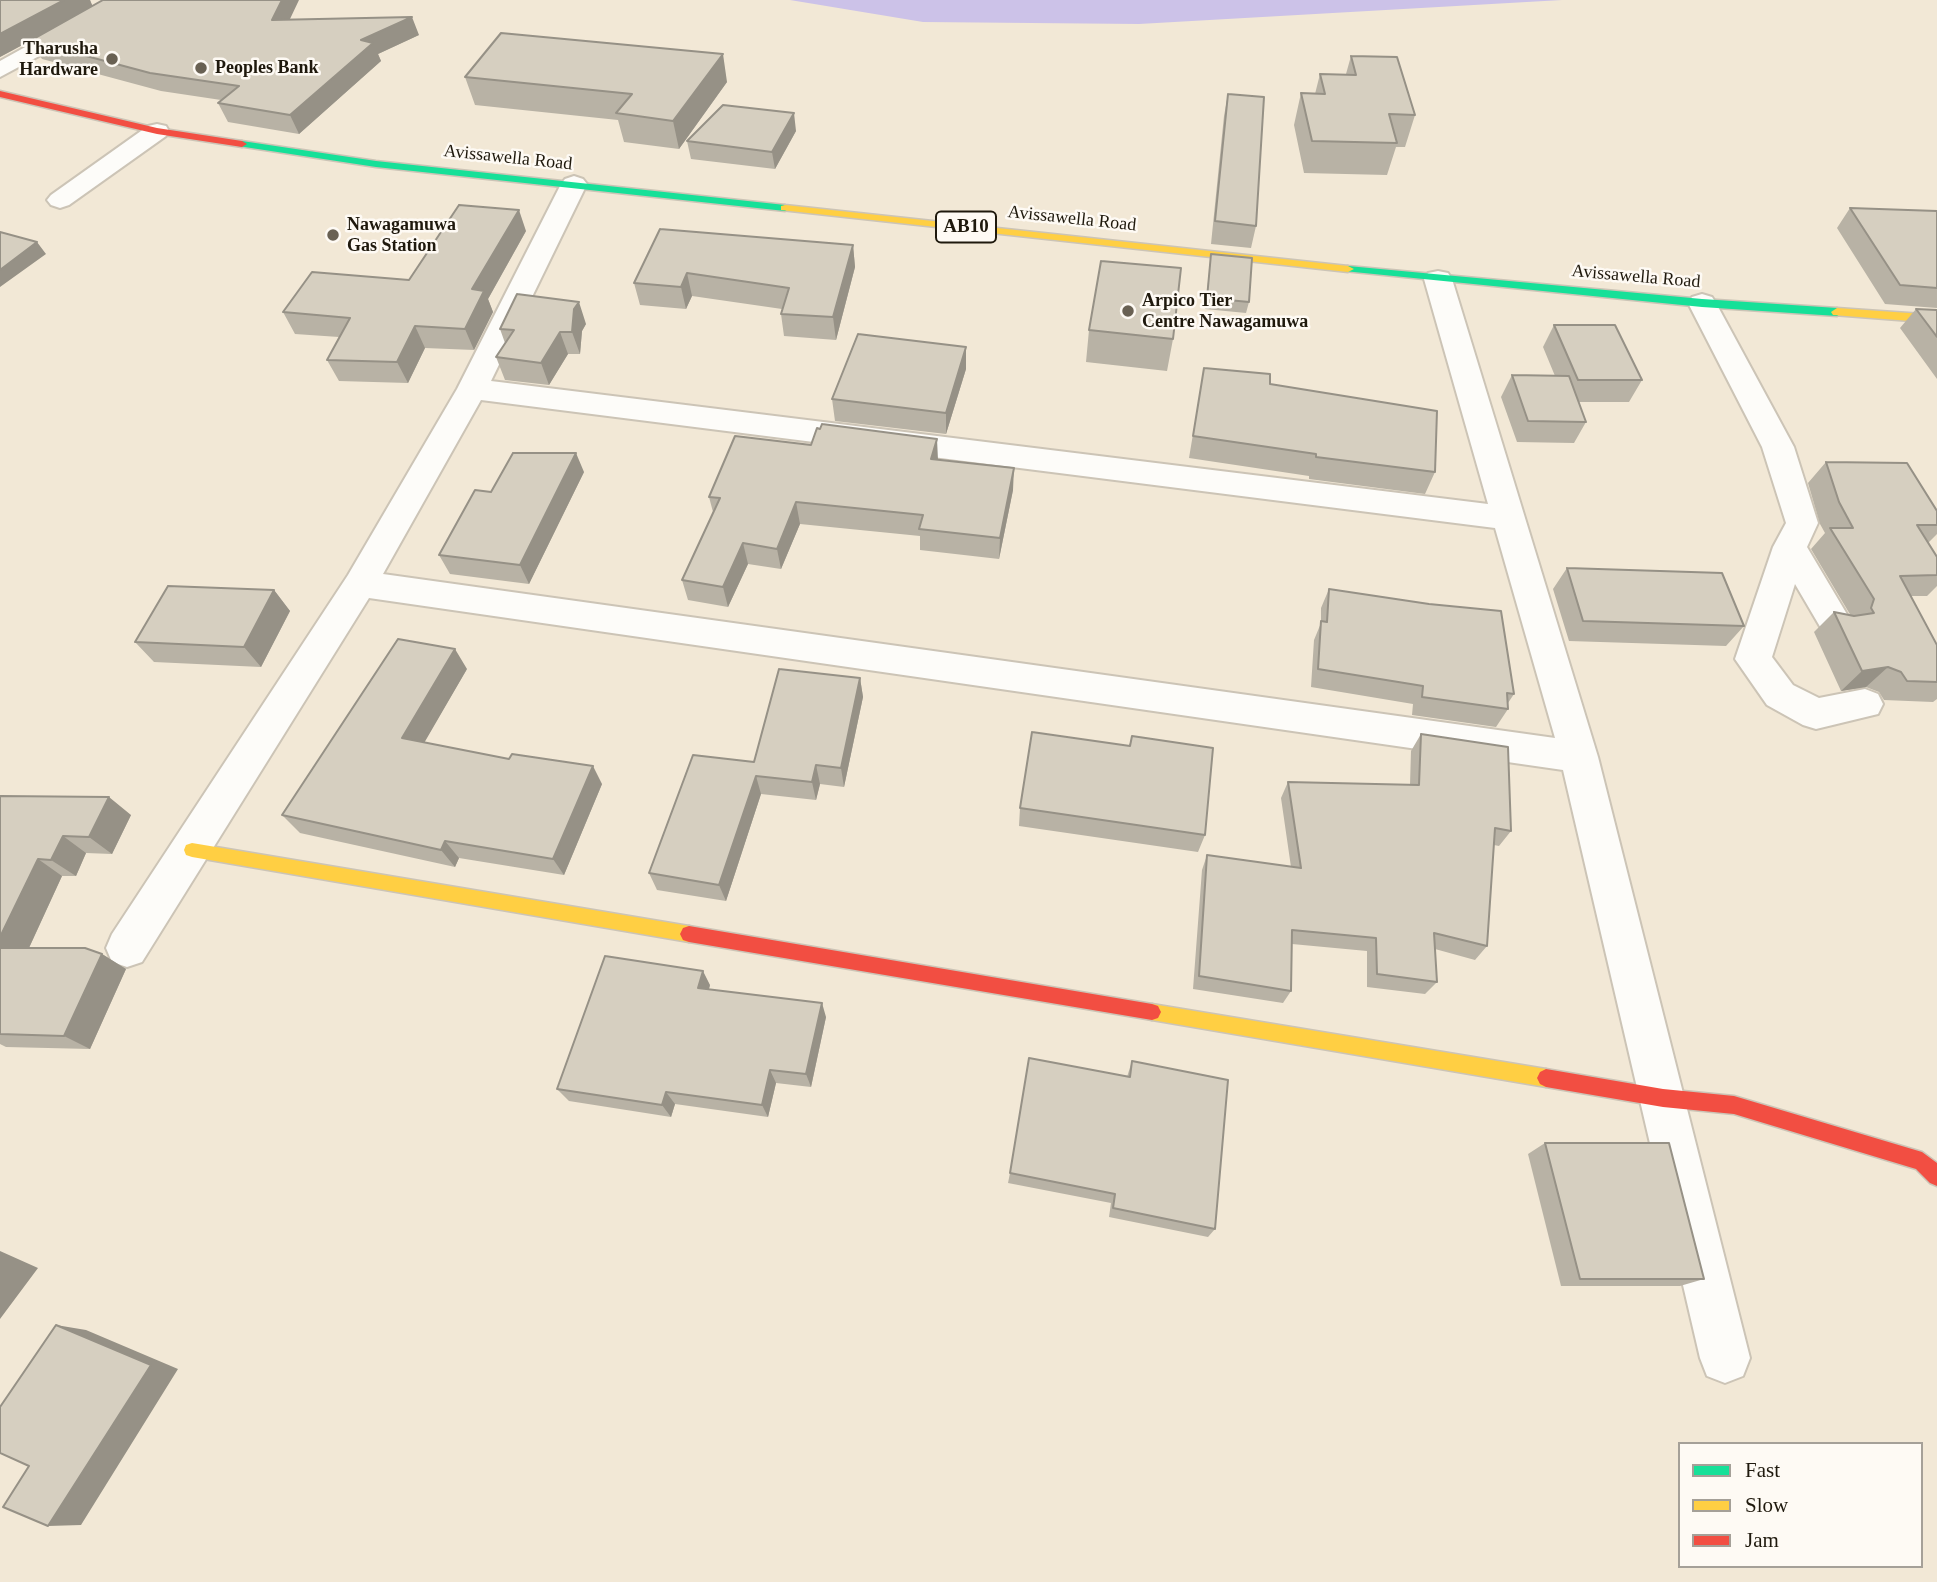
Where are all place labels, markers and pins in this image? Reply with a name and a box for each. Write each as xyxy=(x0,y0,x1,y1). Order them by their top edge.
place label: Tharusha Hardware xyxy=(19,38,98,80)
marker: Tharusha Hardware xyxy=(104,51,120,67)
place label: Peoples Bank xyxy=(215,57,319,79)
marker: Peoples Bank xyxy=(193,60,209,76)
place label: Nawagamuwa Gas Station xyxy=(347,214,456,256)
marker: Nawagamuwa Gas Station xyxy=(325,227,341,243)
place label: Arpico Tier Centre Nawagamuwa xyxy=(1142,290,1308,332)
marker: Arpico Tier Centre Nawagamuwa xyxy=(1120,303,1136,319)

